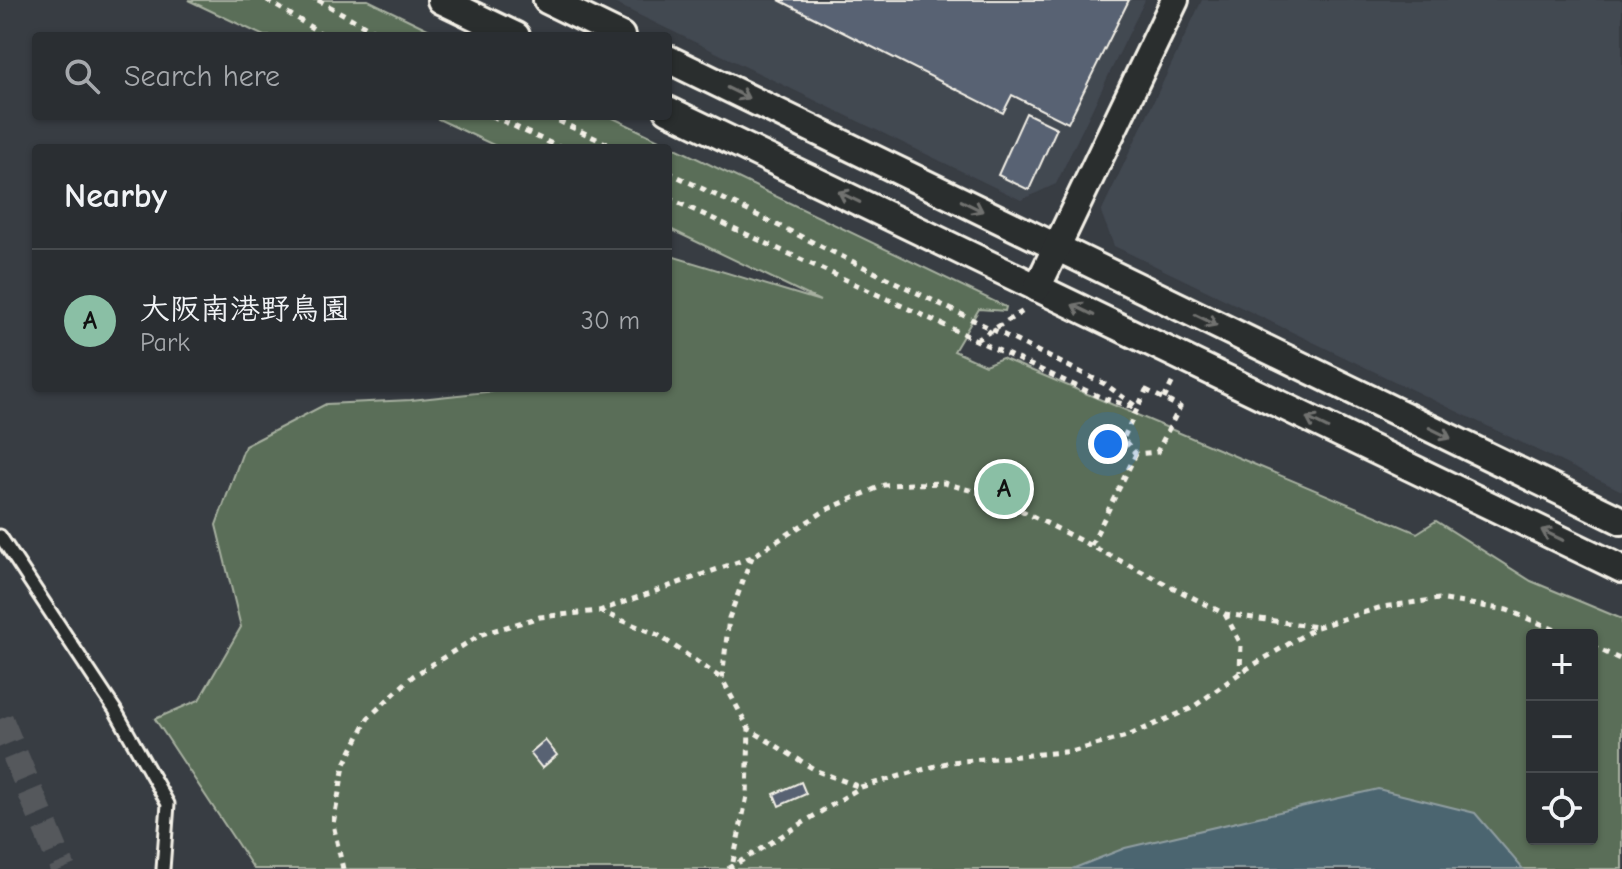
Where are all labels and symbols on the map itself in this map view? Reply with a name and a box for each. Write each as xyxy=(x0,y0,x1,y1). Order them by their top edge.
one-way arrow xyxy=(726,86,750,101)
one-way arrow xyxy=(837,189,861,204)
one-way arrow xyxy=(960,199,984,215)
one-way arrow xyxy=(1071,302,1095,317)
one-way arrow xyxy=(1194,313,1218,328)
one-way arrow xyxy=(1306,414,1330,430)
your location xyxy=(1088,424,1128,464)
one-way arrow xyxy=(1428,426,1452,441)
pin: A xyxy=(978,459,1030,519)
one-way arrow xyxy=(1540,527,1564,542)

